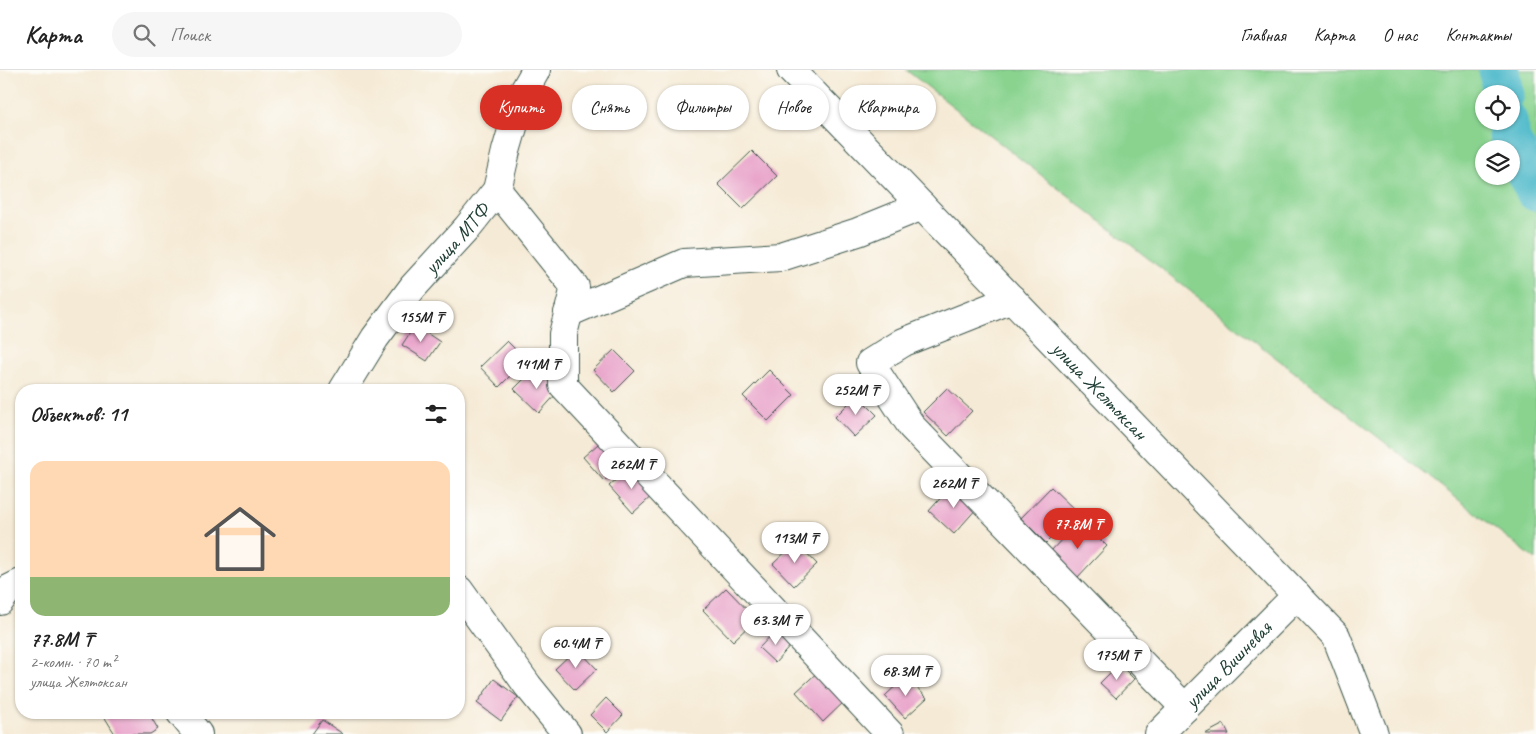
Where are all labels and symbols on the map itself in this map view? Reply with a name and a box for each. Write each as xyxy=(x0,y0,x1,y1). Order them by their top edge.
street label: улица МТФ xyxy=(417,196,496,281)
pin: 155M ₸ xyxy=(380,300,462,343)
street label: улица Желтоксан xyxy=(1045,334,1154,446)
pin: 141M ₸ xyxy=(496,348,578,390)
pin: 252M ₸ xyxy=(815,374,897,416)
pin: 262M ₸ xyxy=(591,448,673,490)
pin: 262M ₸ xyxy=(913,466,995,509)
pin: 77.8M ₸ xyxy=(1032,508,1124,550)
pin: 113M ₸ xyxy=(754,522,836,564)
pin: 63.3M ₸ xyxy=(730,604,822,646)
street label: улица Вишневая xyxy=(1178,614,1278,715)
pin: 60.4M ₸ xyxy=(530,626,622,669)
pin: 175M ₸ xyxy=(1076,638,1158,681)
pin: 68.3M ₸ xyxy=(860,654,952,697)

